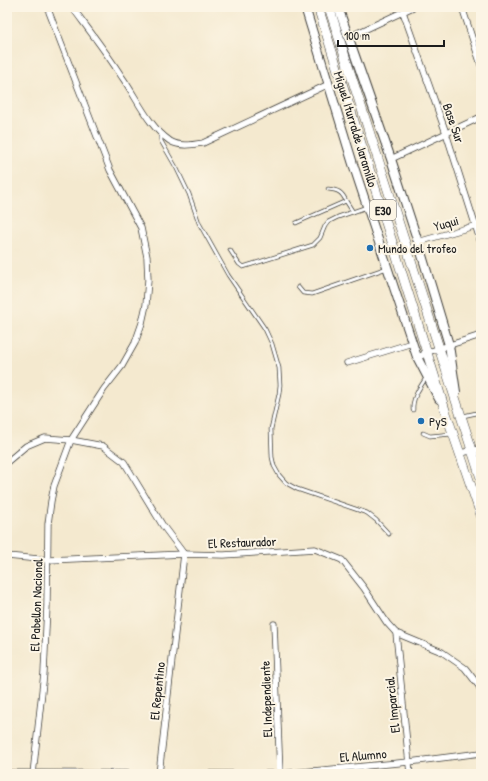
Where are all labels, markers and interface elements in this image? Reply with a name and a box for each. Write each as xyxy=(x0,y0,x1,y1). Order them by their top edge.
scale bar xyxy=(338,22,444,48)
text: 100 m xyxy=(344,27,370,44)
street label: Miguel Iturralde Jaramillo xyxy=(330,69,382,189)
street label: Base Sur xyxy=(439,101,469,145)
road number: E30 xyxy=(370,200,396,220)
street label: Yuqui xyxy=(431,211,461,235)
place label: Mundo del trofeo xyxy=(378,239,457,257)
marker: Mundo del trofeo xyxy=(365,243,375,253)
place label: PyS xyxy=(429,412,447,430)
marker: PyS xyxy=(416,416,426,426)
street label: El Restaurador xyxy=(207,532,277,552)
street label: El Pabellon Nacional xyxy=(25,557,47,652)
street label: El Independiente xyxy=(256,660,276,738)
street label: El Repentino xyxy=(145,661,169,721)
street label: El Imparcial xyxy=(380,676,404,734)
street label: El Alumno xyxy=(339,744,387,766)

